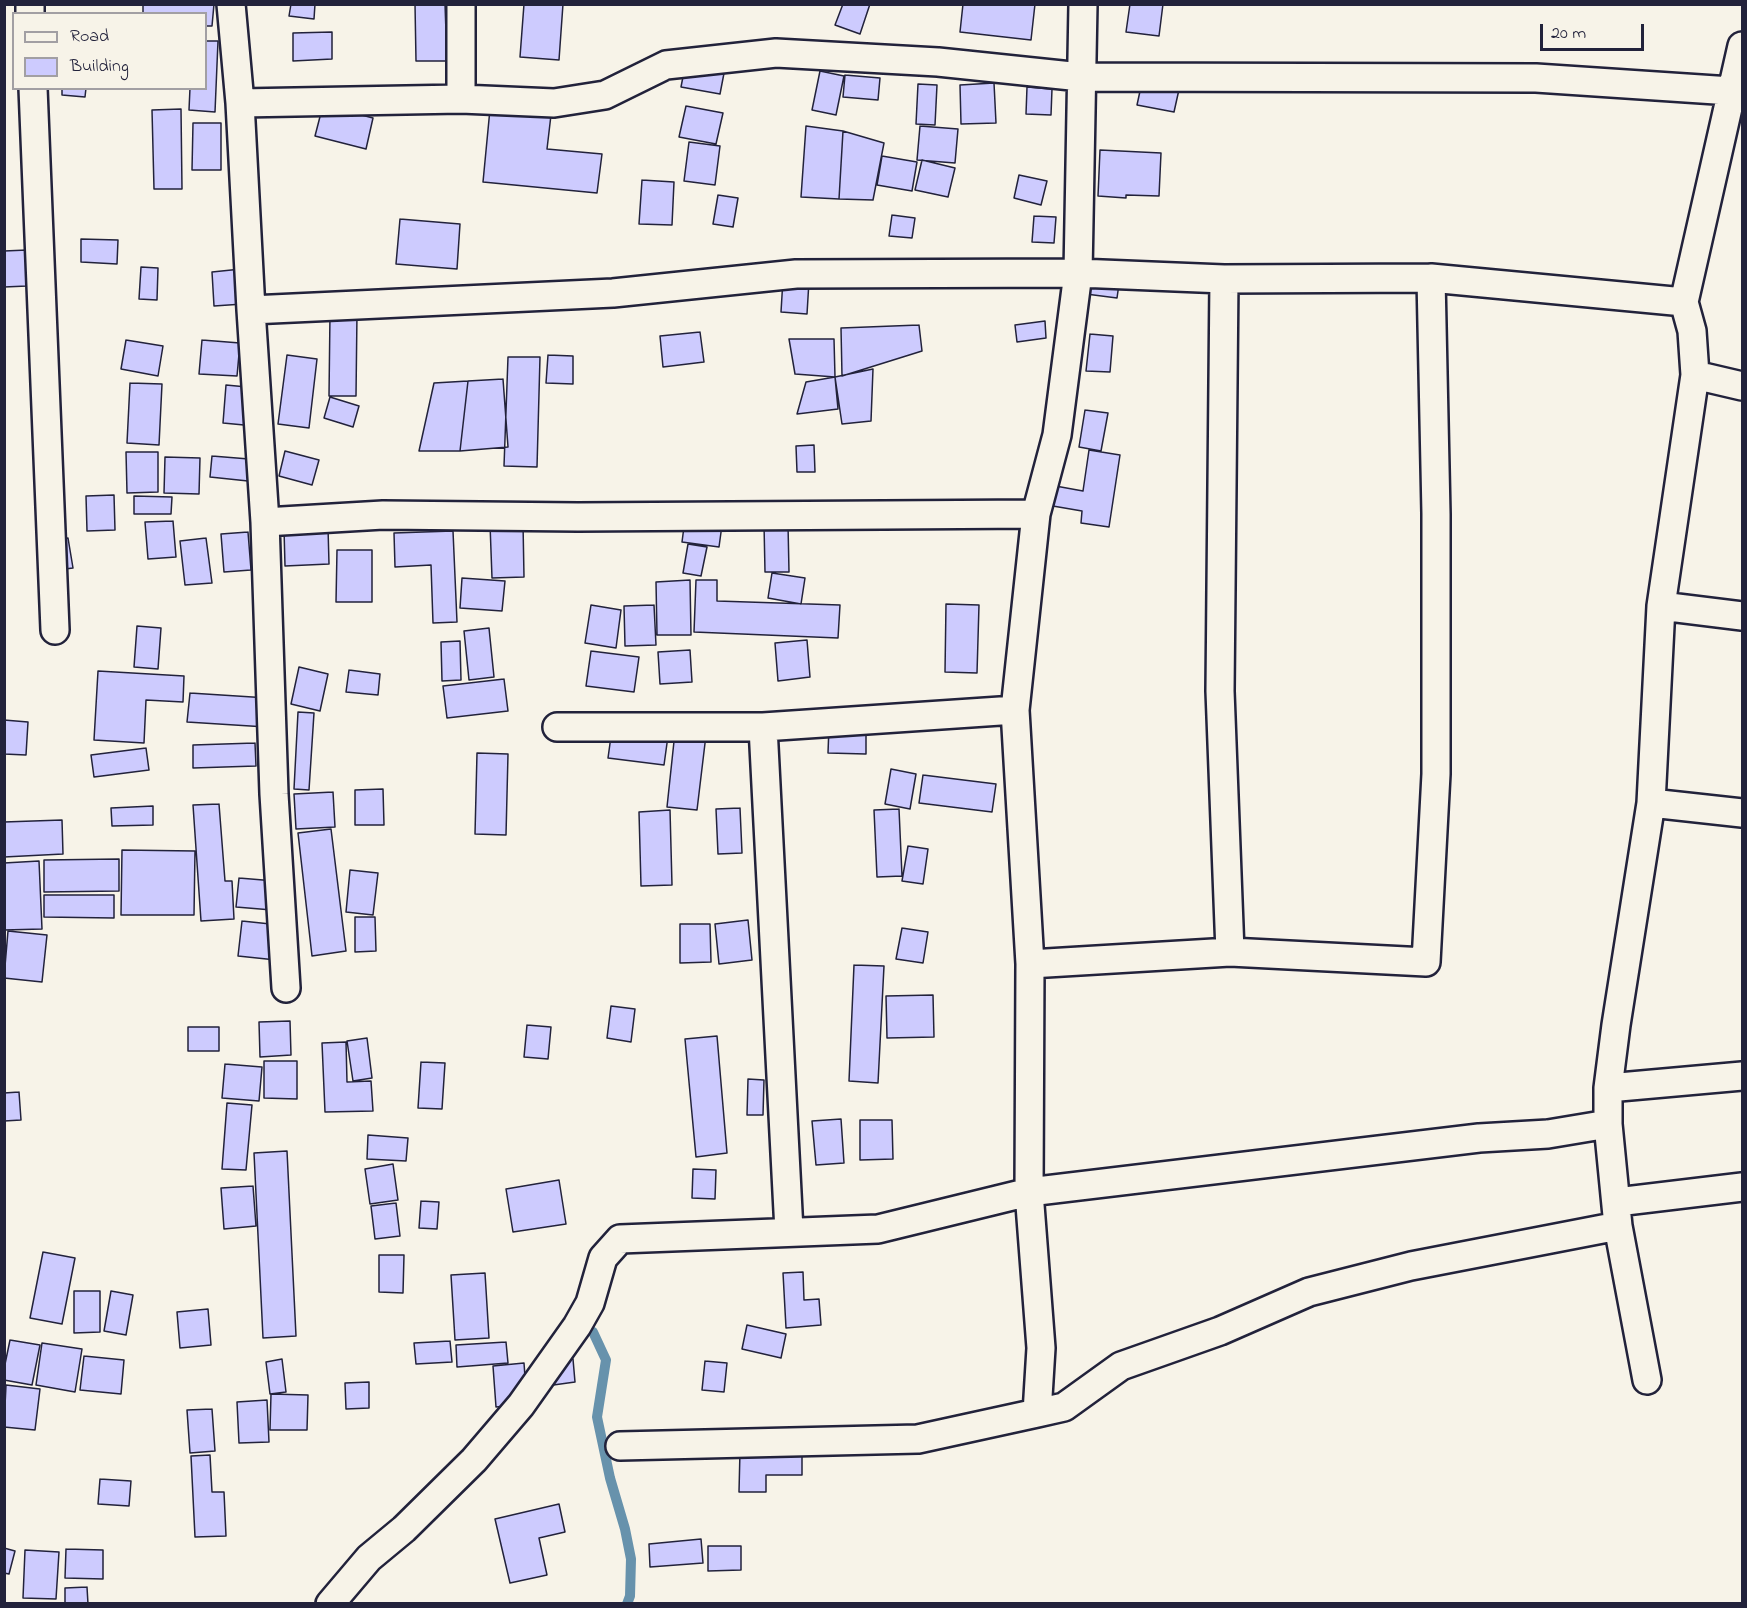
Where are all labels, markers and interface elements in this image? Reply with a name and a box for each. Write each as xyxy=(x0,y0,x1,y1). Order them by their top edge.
legend xyxy=(12,12,207,90)
scale bar xyxy=(1543,12,1646,50)
text: 20 m xyxy=(1551,21,1586,47)
text: Road xyxy=(70,24,109,50)
text: Building xyxy=(70,54,129,80)

